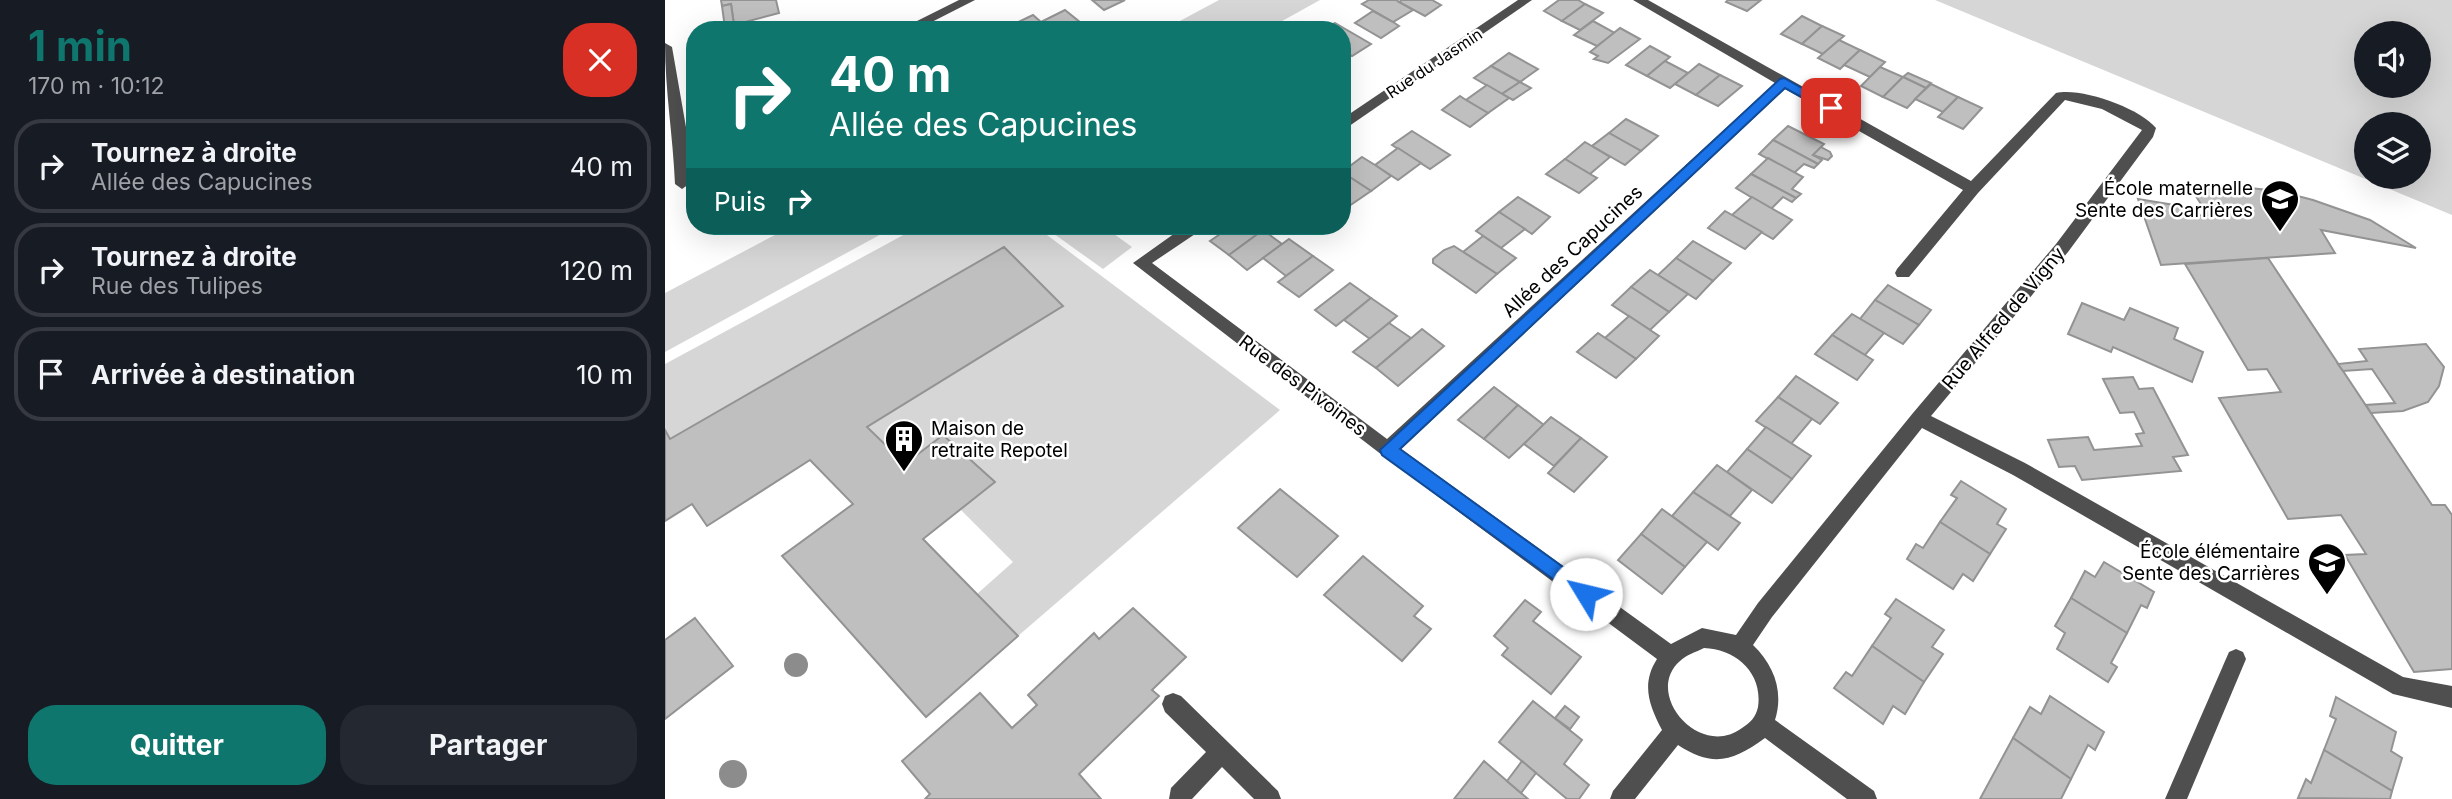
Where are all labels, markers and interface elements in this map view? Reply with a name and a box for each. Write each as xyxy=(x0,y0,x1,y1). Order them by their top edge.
text: 1 min xyxy=(28,20,132,71)
map controls xyxy=(2354,21,2431,189)
button: sound xyxy=(2354,21,2431,98)
button: close xyxy=(563,23,637,97)
street label: Rue du Jasmin xyxy=(1382,24,1486,102)
text: 40 m xyxy=(829,45,952,104)
icon: right xyxy=(714,49,805,140)
text: 170 m · 10:12 xyxy=(28,72,165,100)
pin xyxy=(1801,78,1861,138)
icon: arrive xyxy=(1812,89,1850,127)
text: Allée des Capucines xyxy=(829,105,1137,144)
button: layers xyxy=(2354,112,2431,189)
text: Tournez à droite xyxy=(91,137,297,168)
icon: right xyxy=(32,147,70,185)
text: 40 m xyxy=(570,151,633,182)
text: Allée des Capucines xyxy=(91,168,313,196)
place label: École maternelle Sente des Carrières xyxy=(2075,176,2253,222)
school or university icon: École maternelle Sente des Carrières xyxy=(2259,178,2301,233)
street label: Allée des Capucines xyxy=(1498,181,1647,322)
icon: right xyxy=(780,182,818,220)
text: Puis xyxy=(714,186,766,217)
text: Tournez à droite xyxy=(91,241,297,272)
street label: Rue Alfred de Vigny xyxy=(1937,242,2070,394)
icon: right xyxy=(32,251,70,289)
text: 120 m xyxy=(560,255,633,286)
text: Rue des Tulipes xyxy=(91,272,263,300)
street label: Rue des Pivoines xyxy=(1235,330,1371,441)
icon: arrive xyxy=(32,355,70,393)
text: Arrivée à destination xyxy=(91,359,356,390)
text: 10 m xyxy=(576,359,633,390)
place label: Maison de retraite Repotel xyxy=(931,417,1068,462)
building icon: Maison de retraite Repotel xyxy=(883,418,925,473)
place label: École élémentaire Sente des Carrières xyxy=(2122,539,2300,585)
school or university icon: École élémentaire Sente des Carrières xyxy=(2306,541,2348,596)
position arrow xyxy=(1549,557,1623,631)
button: Quitter xyxy=(28,705,326,785)
button: Partager xyxy=(340,705,637,785)

